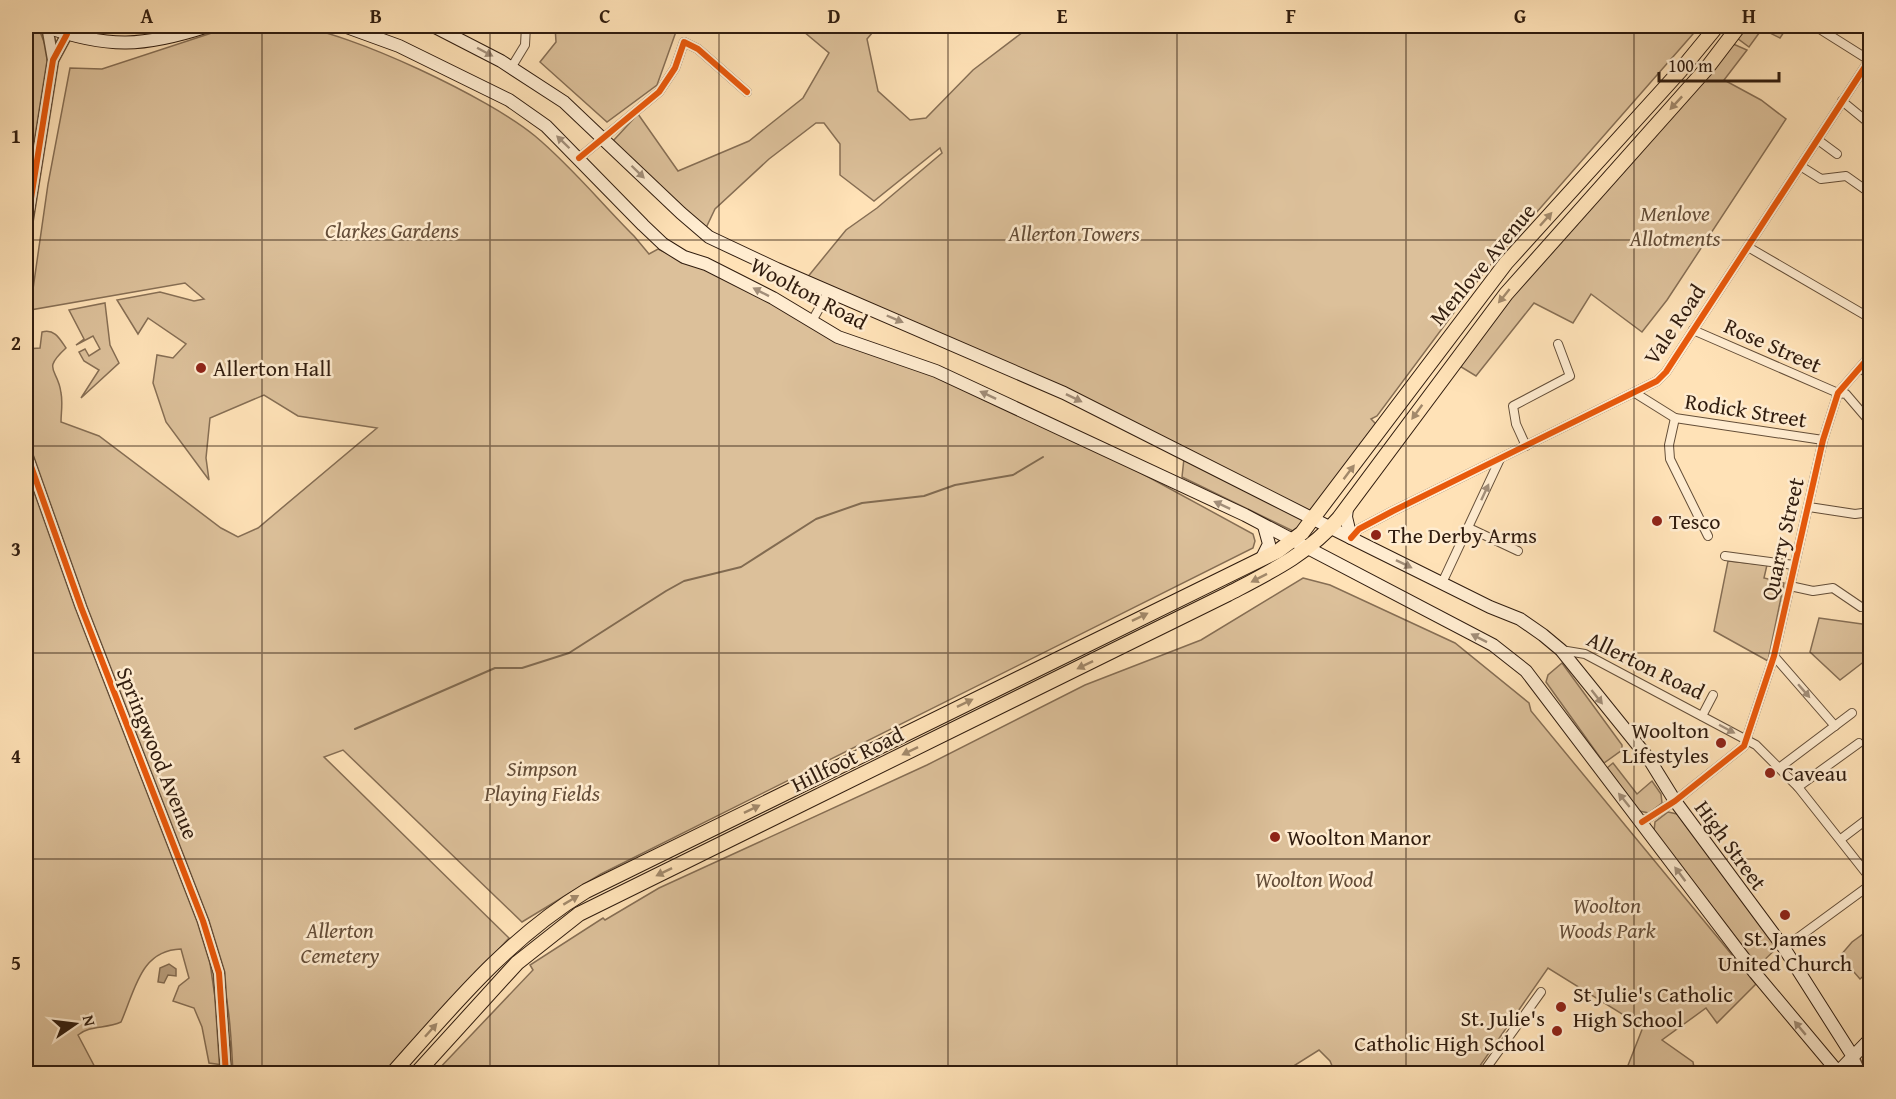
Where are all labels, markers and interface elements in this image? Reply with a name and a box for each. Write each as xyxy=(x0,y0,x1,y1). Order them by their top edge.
text: A xyxy=(141,1,154,30)
text: B xyxy=(370,1,382,30)
text: C xyxy=(599,1,611,30)
text: D xyxy=(827,1,841,30)
text: E xyxy=(1057,1,1068,30)
text: F xyxy=(1286,1,1296,30)
text: G xyxy=(1514,1,1526,30)
text: H xyxy=(1742,1,1756,30)
scale bar xyxy=(1659,45,1779,83)
one-way arrow xyxy=(477,47,494,57)
text: 100 m xyxy=(1668,52,1713,79)
one-way arrow xyxy=(1670,95,1683,110)
text: 1 xyxy=(11,121,21,150)
one-way arrow xyxy=(555,135,570,149)
one-way arrow xyxy=(630,164,644,178)
street label: Menlove Avenue xyxy=(1421,196,1543,332)
park label: Menlove Allotments xyxy=(1629,197,1720,254)
one-way arrow xyxy=(1539,212,1552,227)
park label: Clarkes Gardens xyxy=(325,214,459,246)
park label: Allerton Towers xyxy=(1007,217,1140,249)
street label: Woolton Road xyxy=(745,249,874,337)
street label: Vale Road xyxy=(1635,277,1713,371)
one-way arrow xyxy=(753,287,770,296)
one-way arrow xyxy=(1498,288,1511,304)
street label: Rose Street xyxy=(1719,309,1827,381)
one-way arrow xyxy=(886,315,904,324)
text: 2 xyxy=(11,328,21,357)
place label: Allerton Hall xyxy=(213,352,332,384)
marker: Allerton Hall xyxy=(194,361,208,375)
street label: Rodick Street xyxy=(1683,385,1809,435)
one-way arrow xyxy=(980,391,997,400)
one-way arrow xyxy=(1065,393,1082,402)
one-way arrow xyxy=(1411,404,1423,420)
one-way arrow xyxy=(1342,464,1355,480)
street label: Quarry Street xyxy=(1752,474,1812,604)
one-way arrow xyxy=(1481,483,1491,501)
one-way arrow xyxy=(1214,500,1231,509)
place label: Tesco xyxy=(1669,505,1721,537)
marker: Tesco xyxy=(1650,514,1664,528)
place label: The Derby Arms xyxy=(1388,519,1537,551)
marker: The Derby Arms xyxy=(1369,528,1383,542)
text: 3 xyxy=(11,534,21,563)
one-way arrow xyxy=(1395,559,1412,569)
one-way arrow xyxy=(1251,573,1268,583)
one-way arrow xyxy=(1131,613,1148,622)
street label: Allerton Road xyxy=(1582,623,1710,707)
one-way arrow xyxy=(1470,633,1487,642)
one-way arrow xyxy=(1076,660,1093,669)
street label: Springwood Avenue xyxy=(109,662,207,844)
one-way arrow xyxy=(1797,683,1810,698)
one-way arrow xyxy=(1591,688,1603,704)
one-way arrow xyxy=(956,699,973,708)
place label: Woolton Lifestyles xyxy=(1622,714,1710,771)
street label: Hillfoot Road xyxy=(785,718,909,800)
one-way arrow xyxy=(1719,724,1736,734)
marker: Woolton Lifestyles xyxy=(1714,736,1728,750)
text: 4 xyxy=(11,741,21,770)
one-way arrow xyxy=(901,746,918,756)
park label: Simpson Playing Fields xyxy=(483,752,600,809)
place label: Caveau xyxy=(1782,757,1847,789)
marker: Caveau xyxy=(1763,766,1777,780)
one-way arrow xyxy=(1617,792,1630,808)
street label: High Street xyxy=(1687,793,1775,897)
one-way arrow xyxy=(744,804,761,813)
place label: Woolton Manor xyxy=(1287,821,1431,853)
marker: Woolton Manor xyxy=(1268,830,1282,844)
park label: Woolton Wood xyxy=(1255,863,1374,895)
one-way arrow xyxy=(1675,866,1687,881)
one-way arrow xyxy=(655,867,672,877)
park label: Woolton Woods Park xyxy=(1558,889,1657,946)
one-way arrow xyxy=(563,894,579,905)
marker: St. James United Church xyxy=(1778,908,1792,922)
park label: Allerton Cemetery xyxy=(301,914,379,971)
place label: St. James United Church xyxy=(1718,922,1853,979)
text: 5 xyxy=(11,948,21,977)
place label: St Julie's Catholic High School xyxy=(1573,978,1733,1035)
north arrow xyxy=(45,994,105,1054)
marker: St Julie's Catholic High School xyxy=(1554,1000,1568,1014)
place label: St. Julie's Catholic High School xyxy=(1354,1002,1545,1059)
text: N xyxy=(77,1012,103,1029)
one-way arrow xyxy=(1793,1020,1806,1036)
one-way arrow xyxy=(424,1023,437,1038)
marker: St. Julie's Catholic High School xyxy=(1550,1024,1564,1038)

